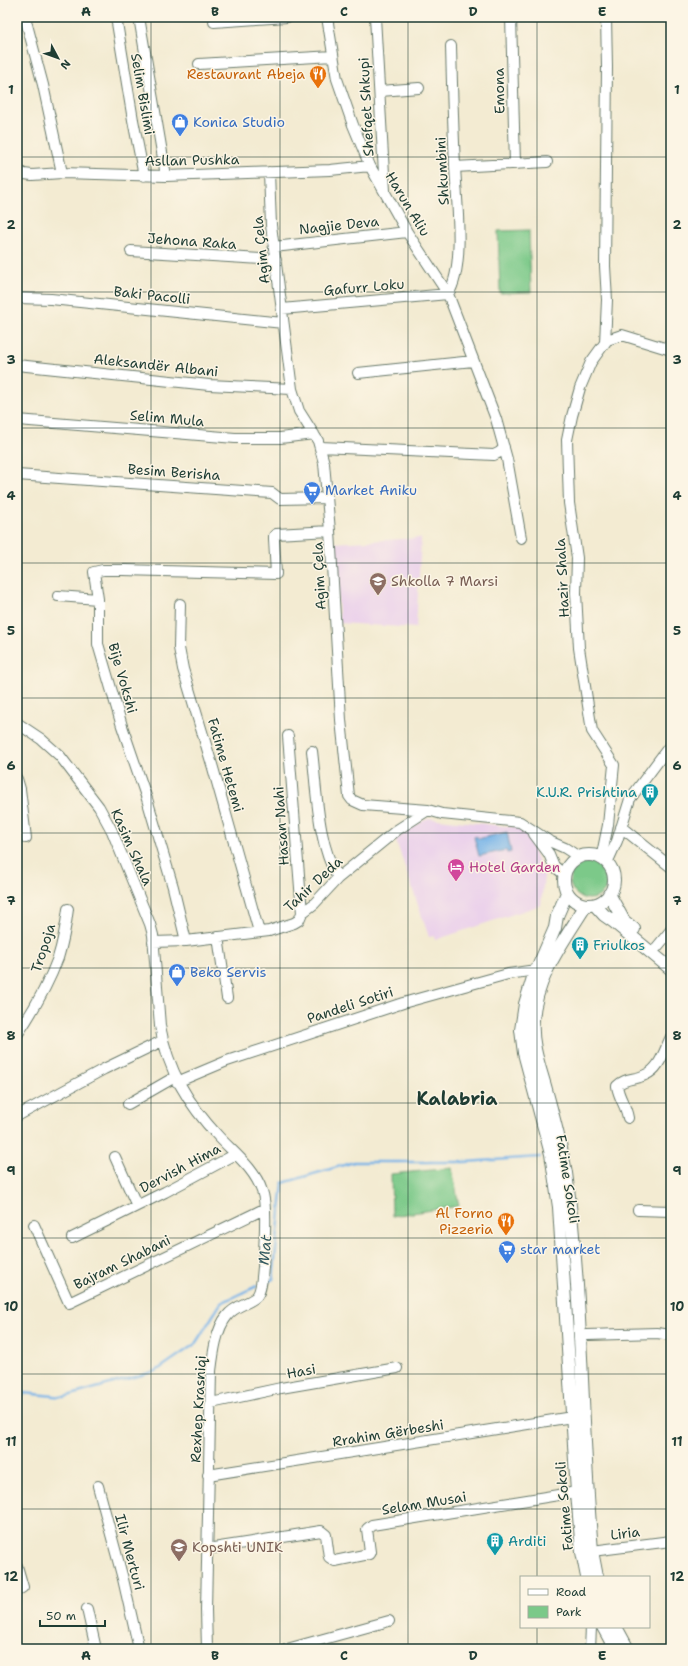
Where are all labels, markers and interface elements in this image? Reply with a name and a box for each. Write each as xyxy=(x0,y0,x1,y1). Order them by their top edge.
text: A xyxy=(81,3,91,20)
text: B xyxy=(211,3,219,20)
text: C xyxy=(340,3,348,20)
text: D xyxy=(468,3,478,20)
text: E xyxy=(598,3,607,20)
north arrow xyxy=(38,38,78,78)
street label: Selim Bislimi xyxy=(127,52,159,136)
text: N xyxy=(56,56,74,73)
street label: Shefqet Shkupi xyxy=(354,57,378,157)
restaurant icon: Restaurant Abeja xyxy=(308,64,328,89)
place label: Restaurant Abeja xyxy=(187,65,305,83)
street label: Emona xyxy=(490,68,508,114)
text: 1 xyxy=(8,81,14,98)
text: 1 xyxy=(674,81,680,98)
shop icon: Konica Studio xyxy=(170,112,190,137)
place label: Konica Studio xyxy=(193,113,285,131)
street label: Shkumbini xyxy=(431,136,453,206)
street label: Asllan Pushka xyxy=(144,150,240,170)
street label: Harun Aliu xyxy=(382,168,434,240)
street label: Nagjie Deva xyxy=(298,212,380,238)
street label: Agim Çela xyxy=(248,215,274,285)
text: 2 xyxy=(6,216,16,233)
text: 2 xyxy=(672,216,682,233)
street label: Jehona Raka xyxy=(147,229,238,253)
street label: Gafurr Loku xyxy=(323,275,405,299)
street label: Baki Pacolli xyxy=(113,282,191,308)
street label: Aleksandër Albani xyxy=(93,349,219,381)
text: 3 xyxy=(6,351,16,368)
text: 3 xyxy=(672,351,682,368)
street label: Selim Mula xyxy=(129,406,205,430)
street label: Besim Berisha xyxy=(127,460,221,484)
supermarket icon: Market Aniku xyxy=(302,480,322,505)
place label: Market Aniku xyxy=(325,481,417,499)
text: 4 xyxy=(6,487,16,504)
text: 4 xyxy=(672,487,682,504)
street label: Hazir Shala xyxy=(551,537,573,618)
street label: Agim Çela xyxy=(308,541,330,611)
school or university icon: Shkolla 7 Marsi xyxy=(368,571,388,596)
place label: Shkolla 7 Marsi xyxy=(391,572,498,590)
text: 5 xyxy=(7,622,15,639)
text: 5 xyxy=(673,622,681,639)
street label: Bije Vokshi xyxy=(104,641,142,715)
street label: Fatime Hetemi xyxy=(204,716,248,814)
text: 6 xyxy=(6,757,16,774)
text: 6 xyxy=(672,757,682,774)
building icon: K.U.R. Prishtina xyxy=(640,782,660,807)
place label: K.U.R. Prishtina xyxy=(536,783,637,801)
street label: Hasan Nahi xyxy=(269,786,293,866)
street label: Kasim Shala xyxy=(107,806,157,889)
street label: Tahir Deda xyxy=(280,852,346,916)
hotel icon: Hotel Garden xyxy=(446,857,466,882)
place label: Hotel Garden xyxy=(469,858,561,876)
text: 7 xyxy=(6,892,16,909)
text: 7 xyxy=(672,892,682,909)
street label: Tropoja xyxy=(27,921,59,975)
building icon: Friulkos xyxy=(570,935,590,960)
place label: Friulkos xyxy=(593,936,645,954)
shop icon: Beko Servis xyxy=(167,962,187,987)
place label: Beko Servis xyxy=(190,963,266,981)
street label: Pandeli Sotiri xyxy=(305,983,395,1027)
text: 8 xyxy=(6,1027,16,1044)
text: 8 xyxy=(672,1027,682,1044)
district label: Kalabria xyxy=(416,1087,498,1111)
street label: Fatime Sokoli xyxy=(552,1133,584,1225)
street label: Dervish Hima xyxy=(136,1139,224,1197)
text: 9 xyxy=(6,1162,16,1179)
text: 9 xyxy=(672,1162,682,1179)
place label: Al Forno Pizzeria xyxy=(435,1204,493,1238)
restaurant icon: Al Forno Pizzeria xyxy=(496,1211,516,1236)
street label: Bajram Shabani xyxy=(71,1231,173,1293)
water label: Mat xyxy=(253,1233,277,1266)
supermarket icon: star market xyxy=(497,1239,517,1264)
place label: star market xyxy=(520,1240,600,1258)
text: 10 xyxy=(4,1298,18,1315)
text: 10 xyxy=(670,1298,684,1315)
street label: Rexhep Krasniqi xyxy=(186,1355,210,1463)
street label: Hasi xyxy=(285,1360,317,1382)
street label: Rrahim Gërbeshi xyxy=(331,1415,445,1451)
text: 11 xyxy=(5,1433,17,1450)
text: 11 xyxy=(671,1433,683,1450)
street label: Fatime Sokoli xyxy=(551,1460,577,1552)
street label: Selam Musai xyxy=(380,1487,468,1519)
street label: Ilir Merturi xyxy=(111,1512,149,1592)
street label: Liria xyxy=(609,1522,641,1544)
building icon: Arditi xyxy=(485,1531,505,1556)
place label: Arditi xyxy=(508,1532,546,1550)
school or university icon: Kopshti UNIK xyxy=(169,1537,189,1562)
place label: Kopshti UNIK xyxy=(192,1538,283,1556)
text: 12 xyxy=(4,1568,18,1585)
text: 12 xyxy=(670,1568,684,1585)
legend xyxy=(520,1576,650,1628)
text: Road xyxy=(556,1584,587,1600)
scale bar xyxy=(40,1602,105,1628)
text: Park xyxy=(556,1604,582,1620)
text: 50 m xyxy=(46,1608,76,1624)
text: A xyxy=(81,1647,91,1664)
text: B xyxy=(211,1647,219,1664)
text: C xyxy=(340,1647,348,1664)
text: D xyxy=(468,1647,478,1664)
text: E xyxy=(598,1647,607,1664)

